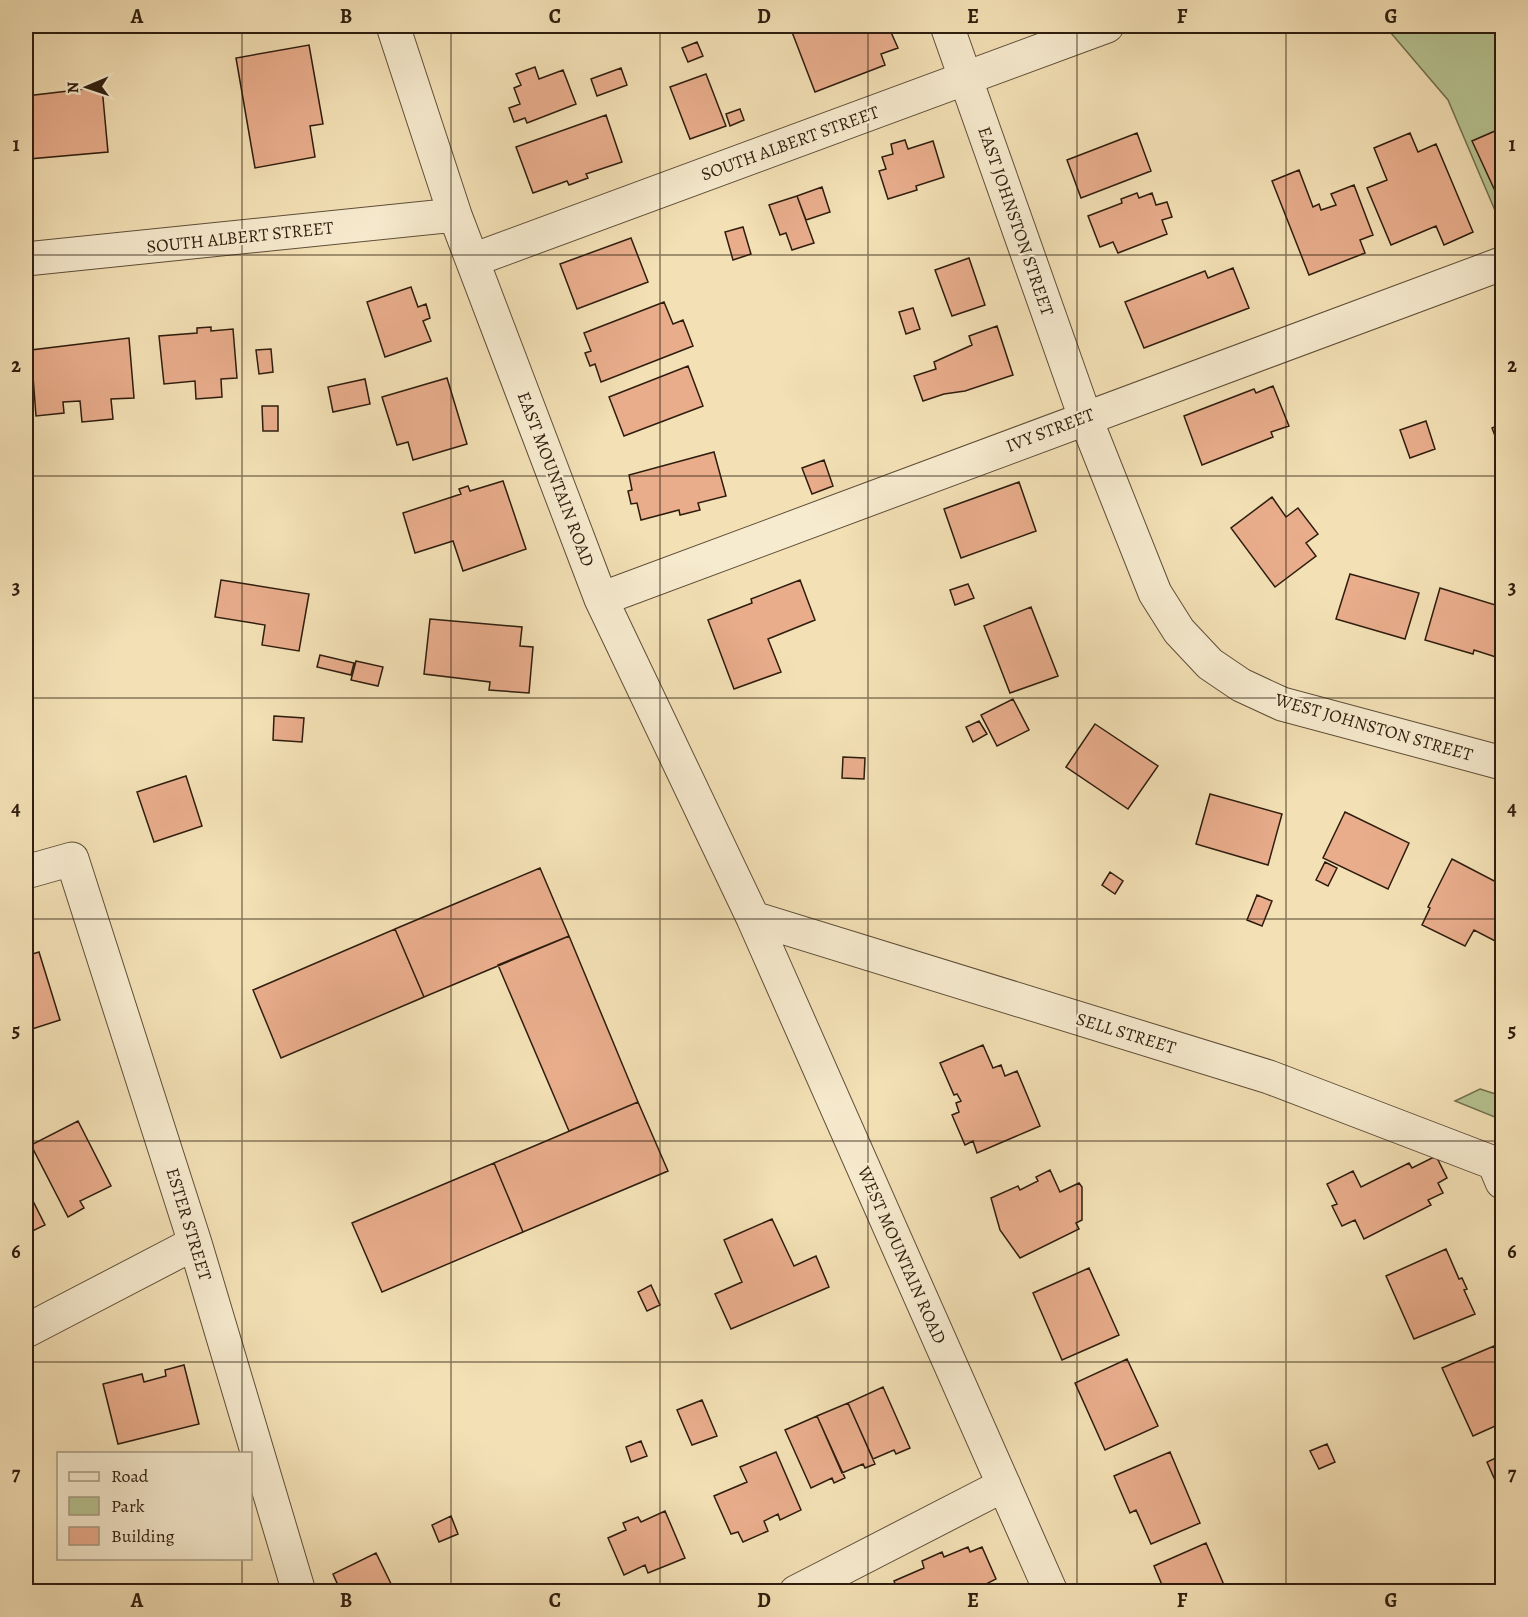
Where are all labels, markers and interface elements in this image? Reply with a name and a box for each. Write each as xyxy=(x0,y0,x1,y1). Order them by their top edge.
text: A xyxy=(130,3,144,30)
text: B xyxy=(340,3,352,30)
text: C xyxy=(549,3,561,30)
text: D xyxy=(757,3,771,30)
text: E xyxy=(967,3,979,30)
text: F xyxy=(1177,3,1188,30)
text: G xyxy=(1384,3,1398,30)
north arrow xyxy=(57,57,117,117)
text: N xyxy=(62,81,84,94)
street label: SOUTH ALBERT STREET xyxy=(698,100,882,186)
street label: EAST JOHNSTON STREET xyxy=(972,123,1060,319)
text: 1 xyxy=(12,131,20,158)
text: 1 xyxy=(1508,131,1516,158)
street label: SOUTH ALBERT STREET xyxy=(145,215,335,259)
text: 2 xyxy=(11,352,21,379)
text: 2 xyxy=(1507,352,1517,379)
street label: EAST MOUNTAIN ROAD xyxy=(512,388,600,570)
street label: IVY STREET xyxy=(1002,402,1098,458)
text: 3 xyxy=(12,574,20,601)
text: 3 xyxy=(1508,574,1516,601)
street label: WEST JOHNSTON STREET xyxy=(1271,687,1476,767)
text: 4 xyxy=(11,795,21,822)
text: 4 xyxy=(1507,795,1517,822)
street label: SELL STREET xyxy=(1073,1006,1179,1060)
text: 5 xyxy=(12,1017,20,1044)
text: 5 xyxy=(1508,1017,1516,1044)
street label: WEST MOUNTAIN ROAD xyxy=(852,1162,952,1348)
street label: ESTER STREET xyxy=(160,1165,218,1283)
text: 6 xyxy=(11,1238,21,1265)
text: 6 xyxy=(1507,1238,1517,1265)
legend xyxy=(57,1452,252,1560)
text: 7 xyxy=(12,1460,21,1487)
text: 7 xyxy=(1508,1460,1517,1487)
text: Road xyxy=(111,1464,149,1488)
text: Park xyxy=(111,1494,145,1518)
text: Building xyxy=(111,1524,175,1548)
text: A xyxy=(130,1587,144,1614)
text: B xyxy=(340,1587,352,1614)
text: C xyxy=(549,1587,561,1614)
text: D xyxy=(757,1587,771,1614)
text: E xyxy=(967,1587,979,1614)
text: F xyxy=(1177,1587,1188,1614)
text: G xyxy=(1384,1587,1398,1614)

